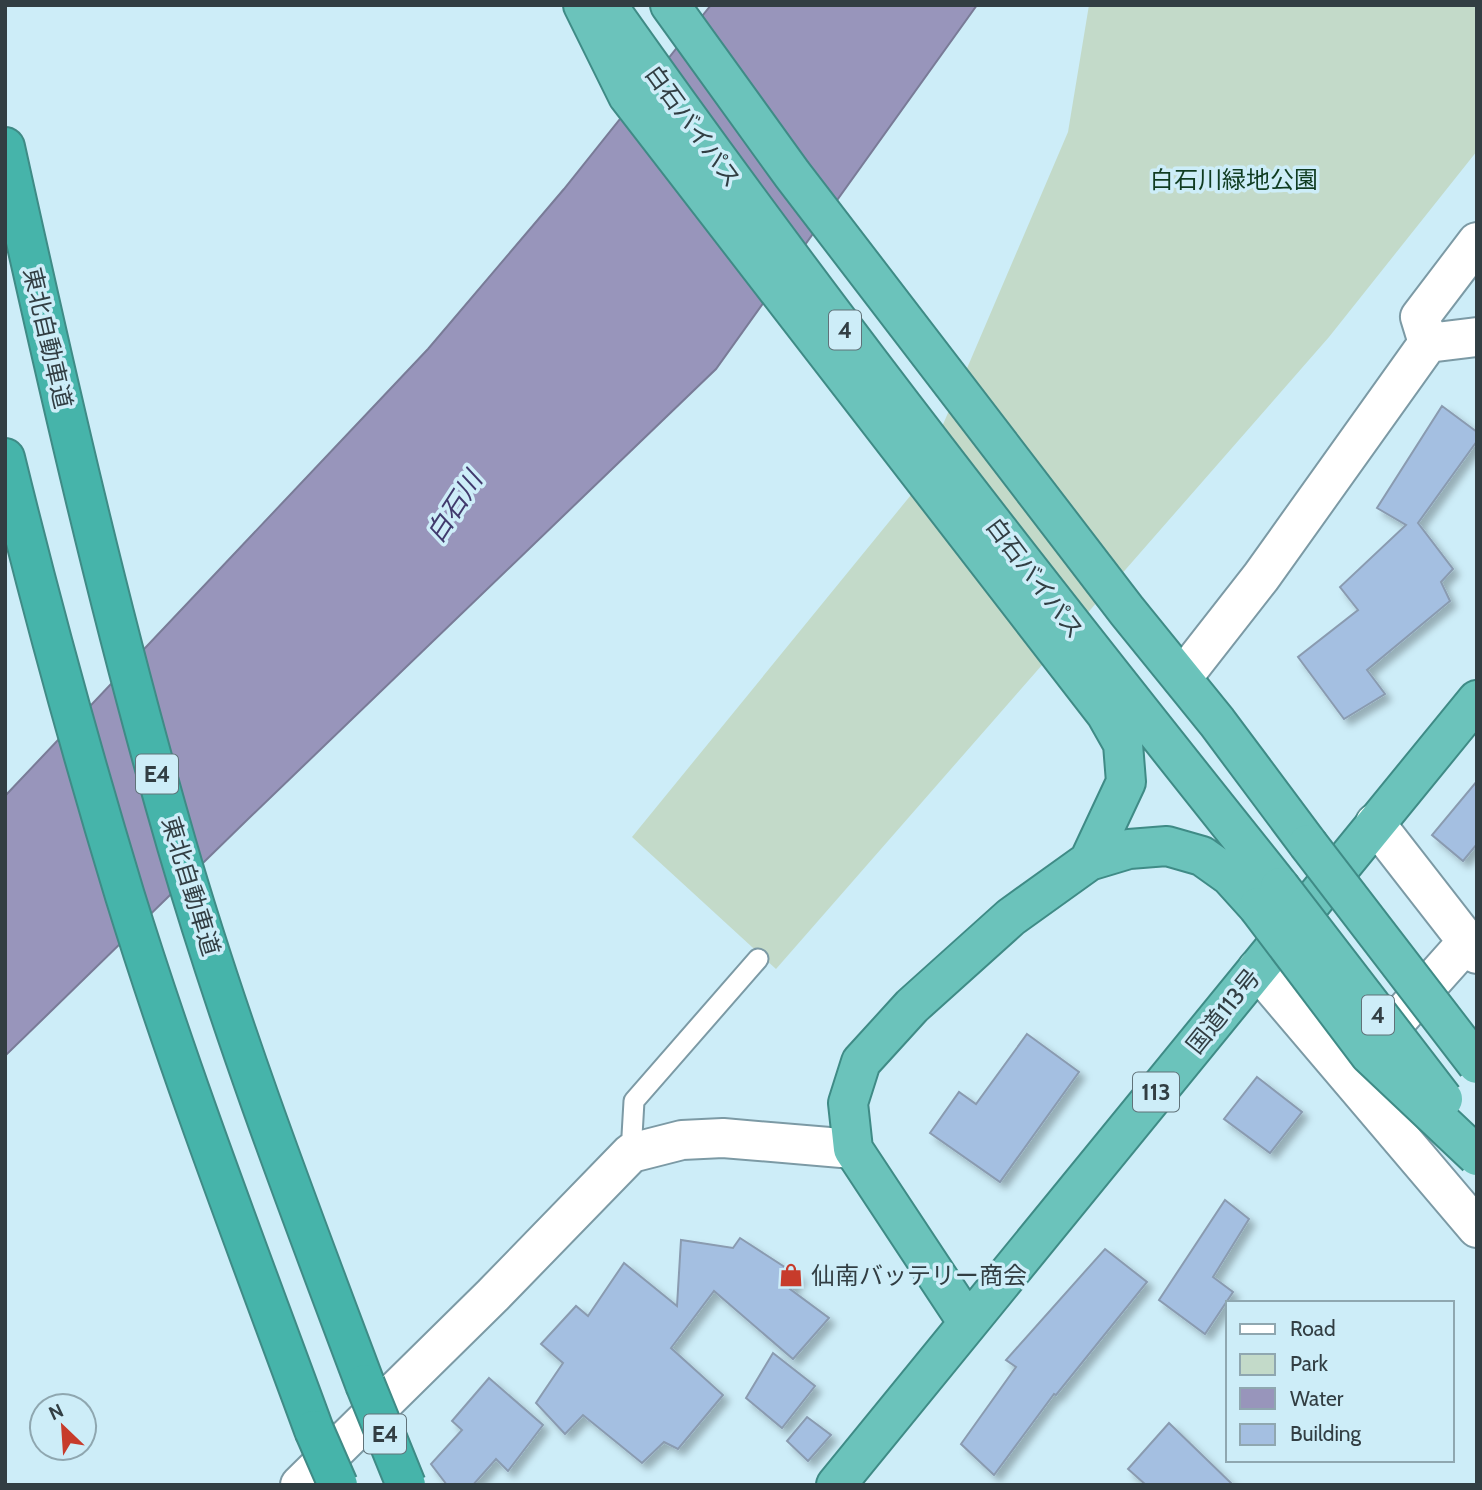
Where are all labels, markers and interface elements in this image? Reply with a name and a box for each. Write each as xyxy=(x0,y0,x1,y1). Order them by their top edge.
street label: 白石バイパス xyxy=(639,59,747,193)
park label: 白石川緑地公園 xyxy=(1150,165,1318,194)
street label: 東北自動車道 xyxy=(18,265,78,411)
road number: 4 xyxy=(829,310,861,350)
water label: 白石川 xyxy=(419,463,490,548)
street label: 白石バイパス xyxy=(980,512,1090,644)
road number: E4 xyxy=(136,754,178,794)
street label: 東北自動車道 xyxy=(156,813,226,959)
street label: 国道113号 xyxy=(1180,963,1266,1059)
road number: 4 xyxy=(1362,996,1394,1034)
road number: 113 xyxy=(1133,1072,1179,1112)
shop icon: 仙南バッテリー商会 xyxy=(777,1261,805,1289)
place label: 仙南バッテリー商会 xyxy=(811,1261,1027,1290)
legend xyxy=(1226,1301,1454,1462)
text: Road xyxy=(1290,1316,1336,1341)
text: Park xyxy=(1290,1351,1328,1376)
text: Water xyxy=(1290,1386,1344,1411)
north arrow xyxy=(28,1392,98,1462)
text: N xyxy=(45,1399,67,1425)
road number: E4 xyxy=(364,1414,406,1454)
text: Building xyxy=(1290,1421,1362,1446)

